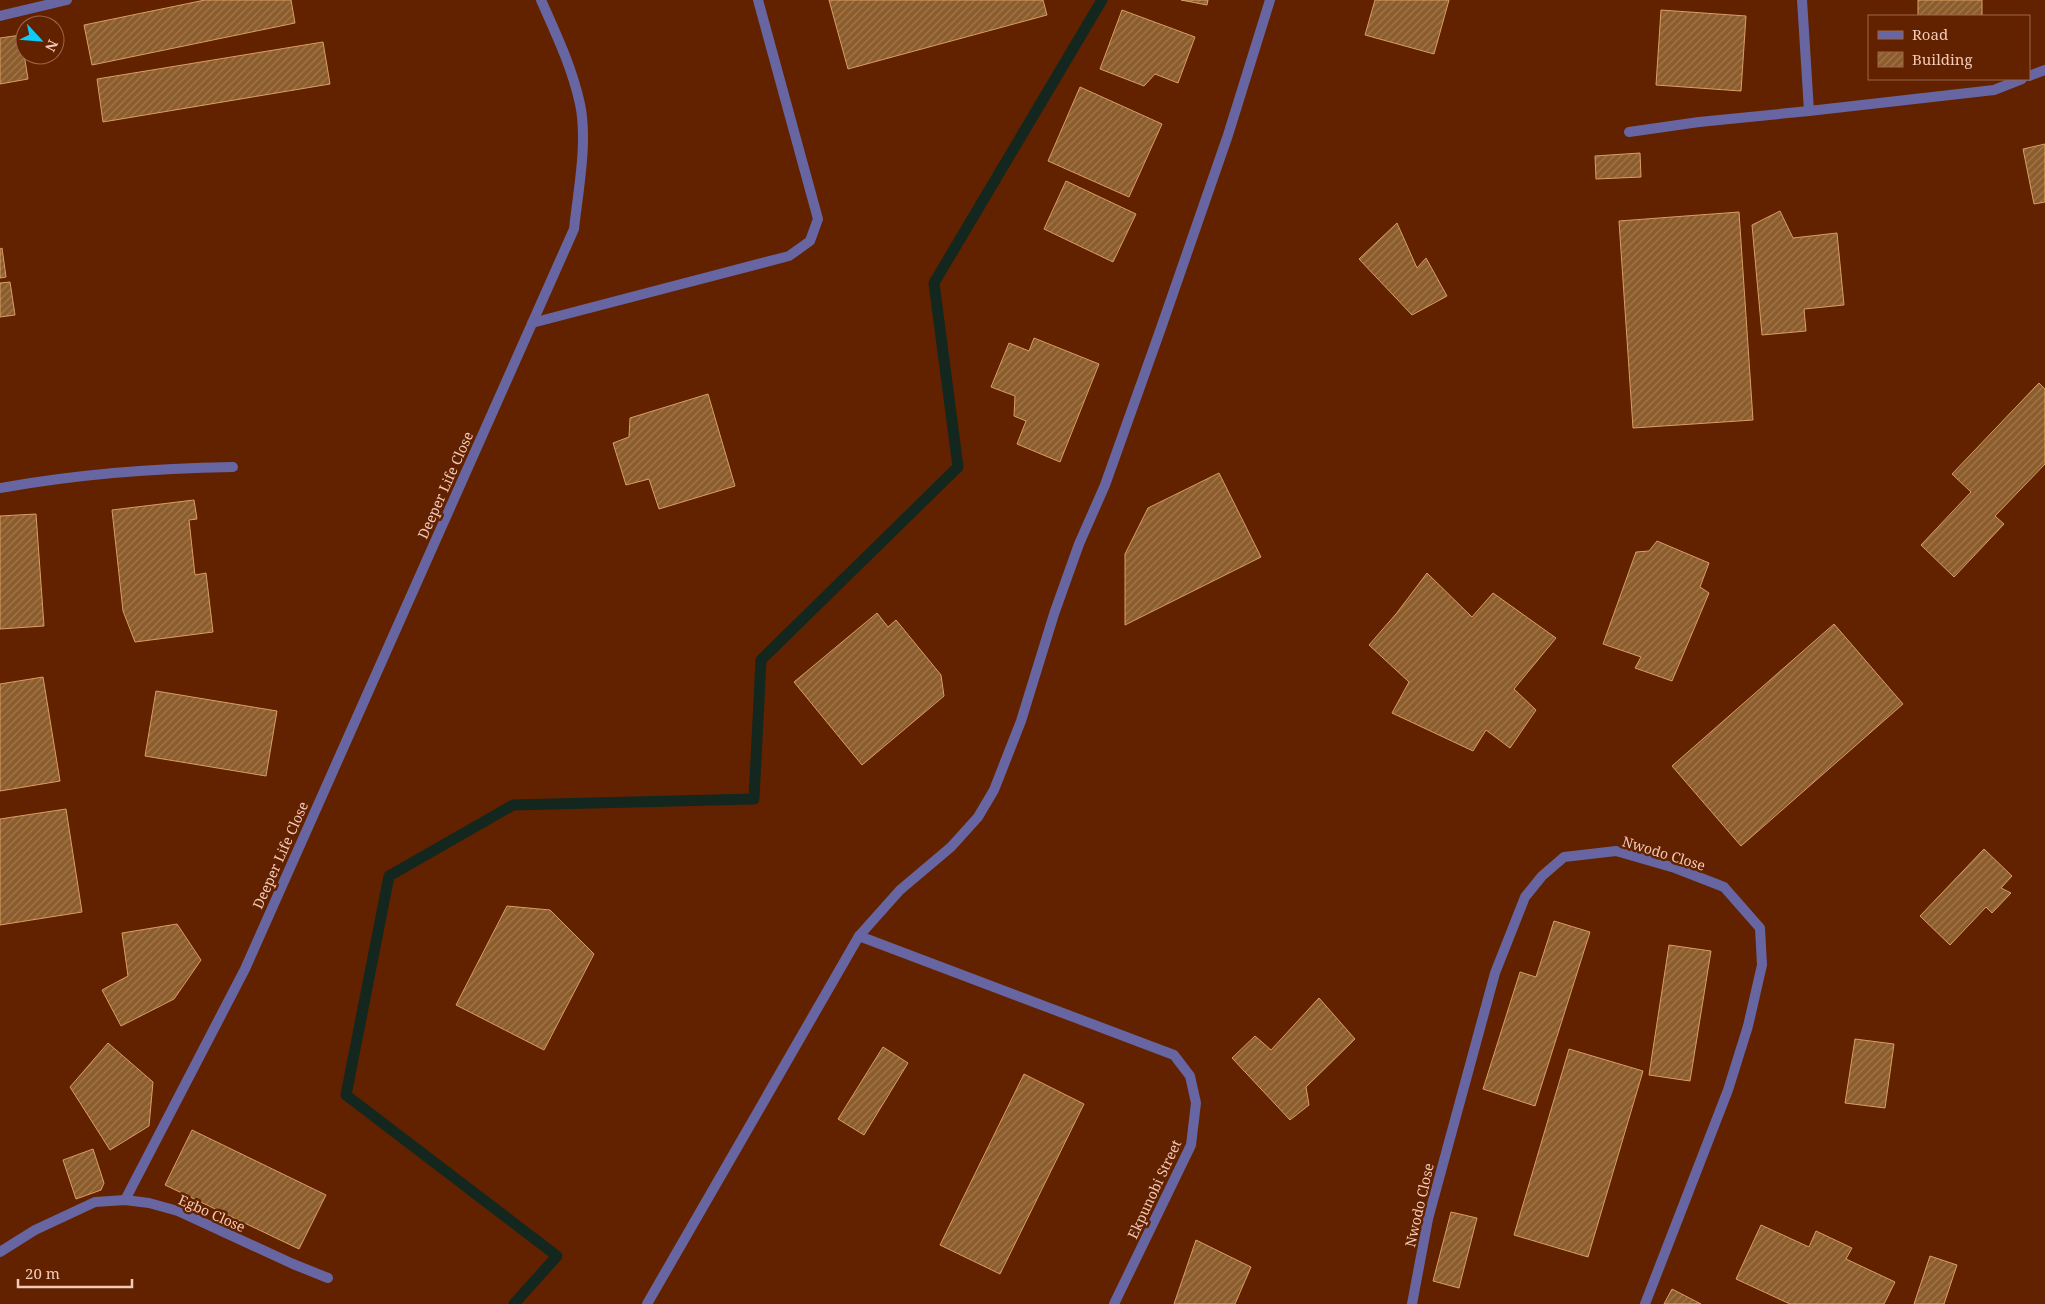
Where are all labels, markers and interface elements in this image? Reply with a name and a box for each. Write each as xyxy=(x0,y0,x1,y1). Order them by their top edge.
north arrow xyxy=(15,15,65,65)
legend xyxy=(1868,15,2030,80)
text: Road xyxy=(1912,24,1948,44)
text: N xyxy=(41,37,63,55)
text: Building xyxy=(1912,49,1973,69)
street label: Deeper Life Close xyxy=(413,428,477,542)
street label: Deeper Life Close xyxy=(248,798,312,912)
street label: Nwodo Close xyxy=(1620,831,1708,875)
street label: Ekpunobi Street xyxy=(1123,1136,1185,1242)
street label: Nwodo Close xyxy=(1400,1161,1438,1249)
street label: Egbo Close xyxy=(176,1190,248,1236)
scale bar xyxy=(18,1256,131,1288)
text: 20 m xyxy=(25,1263,60,1283)

